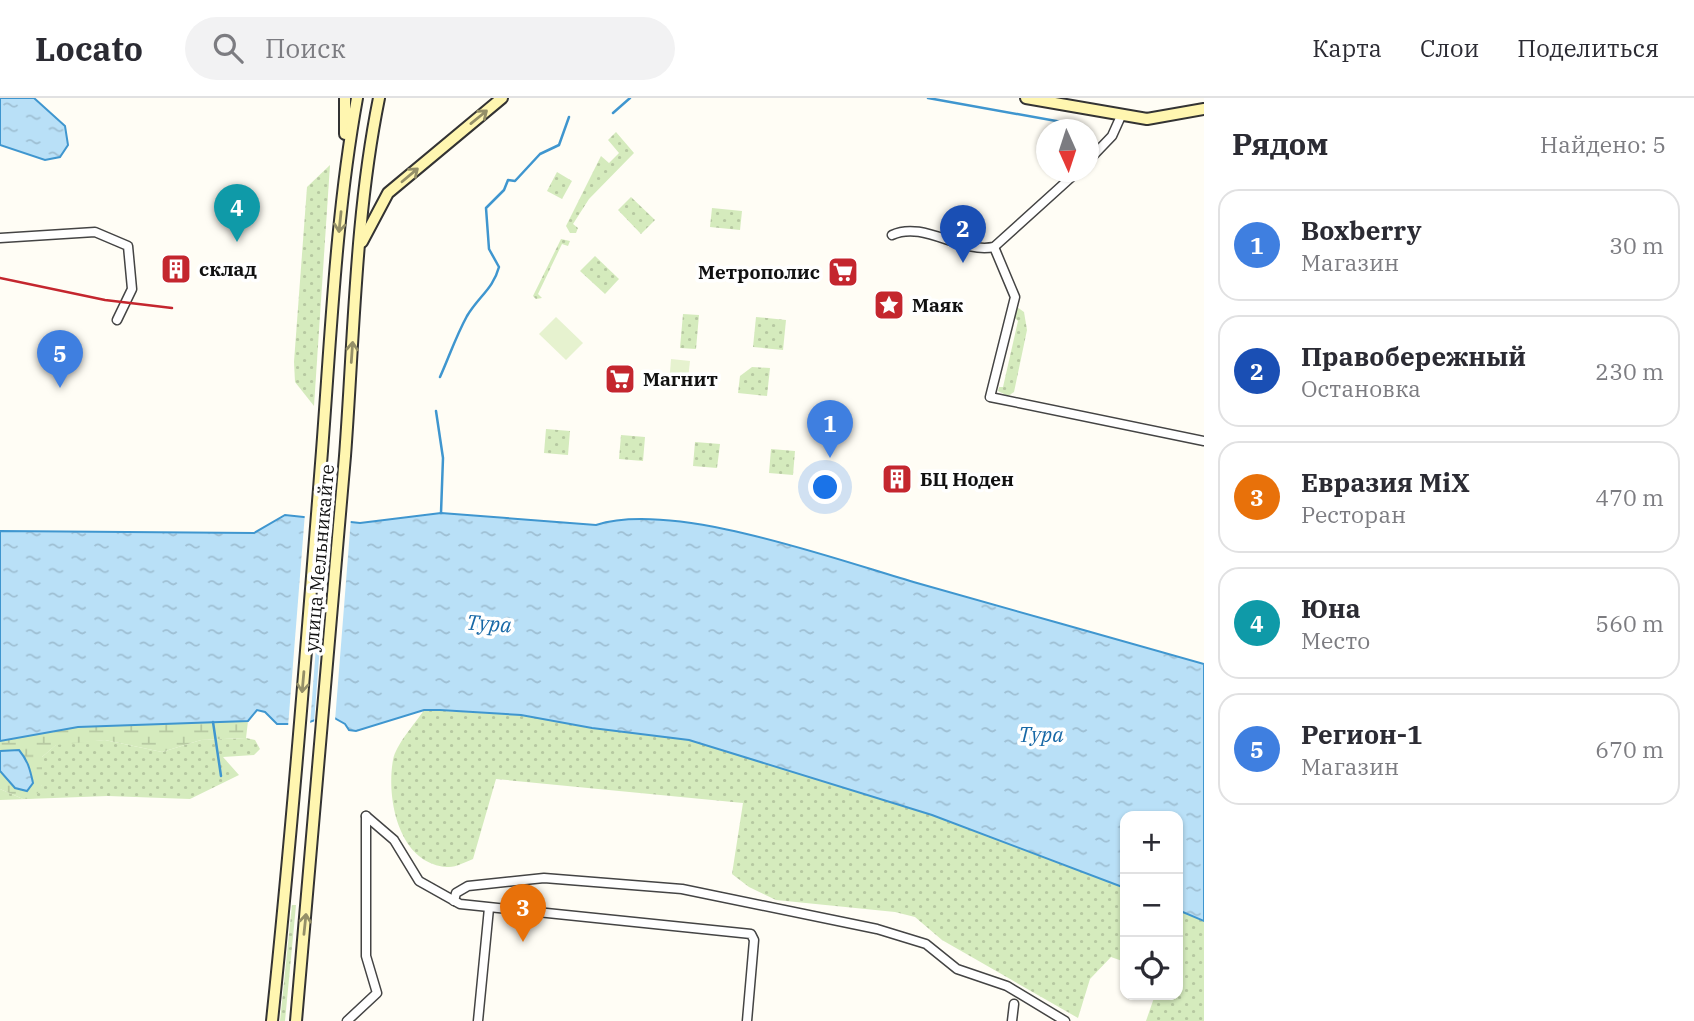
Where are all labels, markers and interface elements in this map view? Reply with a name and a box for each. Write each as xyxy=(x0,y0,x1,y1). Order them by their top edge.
search box xyxy=(185,17,675,80)
text: Locato xyxy=(35,27,143,70)
icon: search xyxy=(209,29,247,67)
text: Поиск xyxy=(265,31,346,65)
text: Карта xyxy=(1312,32,1382,64)
text: Слои xyxy=(1420,32,1479,64)
text: Поделиться xyxy=(1517,32,1659,64)
one-way arrow xyxy=(470,109,488,124)
north arrow xyxy=(1036,119,1099,182)
text: Рядом xyxy=(1232,124,1328,163)
text: Найдено: 5 xyxy=(1540,129,1666,159)
one-way arrow xyxy=(400,167,418,183)
pin: 4 xyxy=(214,184,260,242)
pin: 2 xyxy=(940,205,986,263)
one-way arrow xyxy=(334,210,347,233)
text: Boxberry xyxy=(1301,213,1422,247)
text: 1 xyxy=(1250,230,1264,260)
text: 30 m xyxy=(1609,230,1664,260)
text: Магазин xyxy=(1301,247,1399,277)
building icon: склад xyxy=(159,252,193,286)
supermarket icon: Метрополис xyxy=(826,255,860,289)
place label: склад xyxy=(199,257,258,281)
place label: Метрополис xyxy=(698,260,820,284)
place icon: Маяк xyxy=(872,288,906,322)
place label: Маяк xyxy=(912,293,964,317)
pin: 5 xyxy=(37,330,83,388)
text: Правобережный xyxy=(1301,339,1526,373)
one-way arrow xyxy=(346,341,359,364)
text: 2 xyxy=(1250,356,1264,386)
text: 230 m xyxy=(1595,356,1664,386)
supermarket icon: Магнит xyxy=(603,362,637,396)
place label: Магнит xyxy=(643,367,718,391)
text: Остановка xyxy=(1301,373,1421,403)
pin: 1 xyxy=(807,400,853,458)
building icon: БЦ Ноден xyxy=(880,462,914,496)
street label: улица Мельникайте xyxy=(299,463,339,653)
text: Евразия MiX xyxy=(1301,465,1470,499)
place label: БЦ Ноден xyxy=(920,467,1014,491)
your location xyxy=(808,470,842,504)
text: 3 xyxy=(1250,482,1264,512)
text: 470 m xyxy=(1595,482,1664,512)
text: Ресторан xyxy=(1301,499,1406,529)
text: Юна xyxy=(1301,591,1361,625)
water label: Тура xyxy=(466,607,513,639)
text: 4 xyxy=(1250,608,1264,638)
text: 560 m xyxy=(1595,608,1664,638)
text: Место xyxy=(1301,625,1370,655)
one-way arrow xyxy=(296,670,309,693)
text: Регион-1 xyxy=(1301,717,1423,751)
water label: Тура xyxy=(1018,720,1064,748)
text: 5 xyxy=(1250,734,1264,764)
text: 670 m xyxy=(1595,734,1664,764)
text: Магазин xyxy=(1301,751,1399,781)
map controls xyxy=(1120,811,1183,1000)
button: + xyxy=(1120,811,1183,874)
button: − xyxy=(1120,874,1183,937)
pin: 3 xyxy=(500,884,546,942)
one-way arrow xyxy=(299,913,312,936)
button: locate xyxy=(1120,937,1183,1000)

